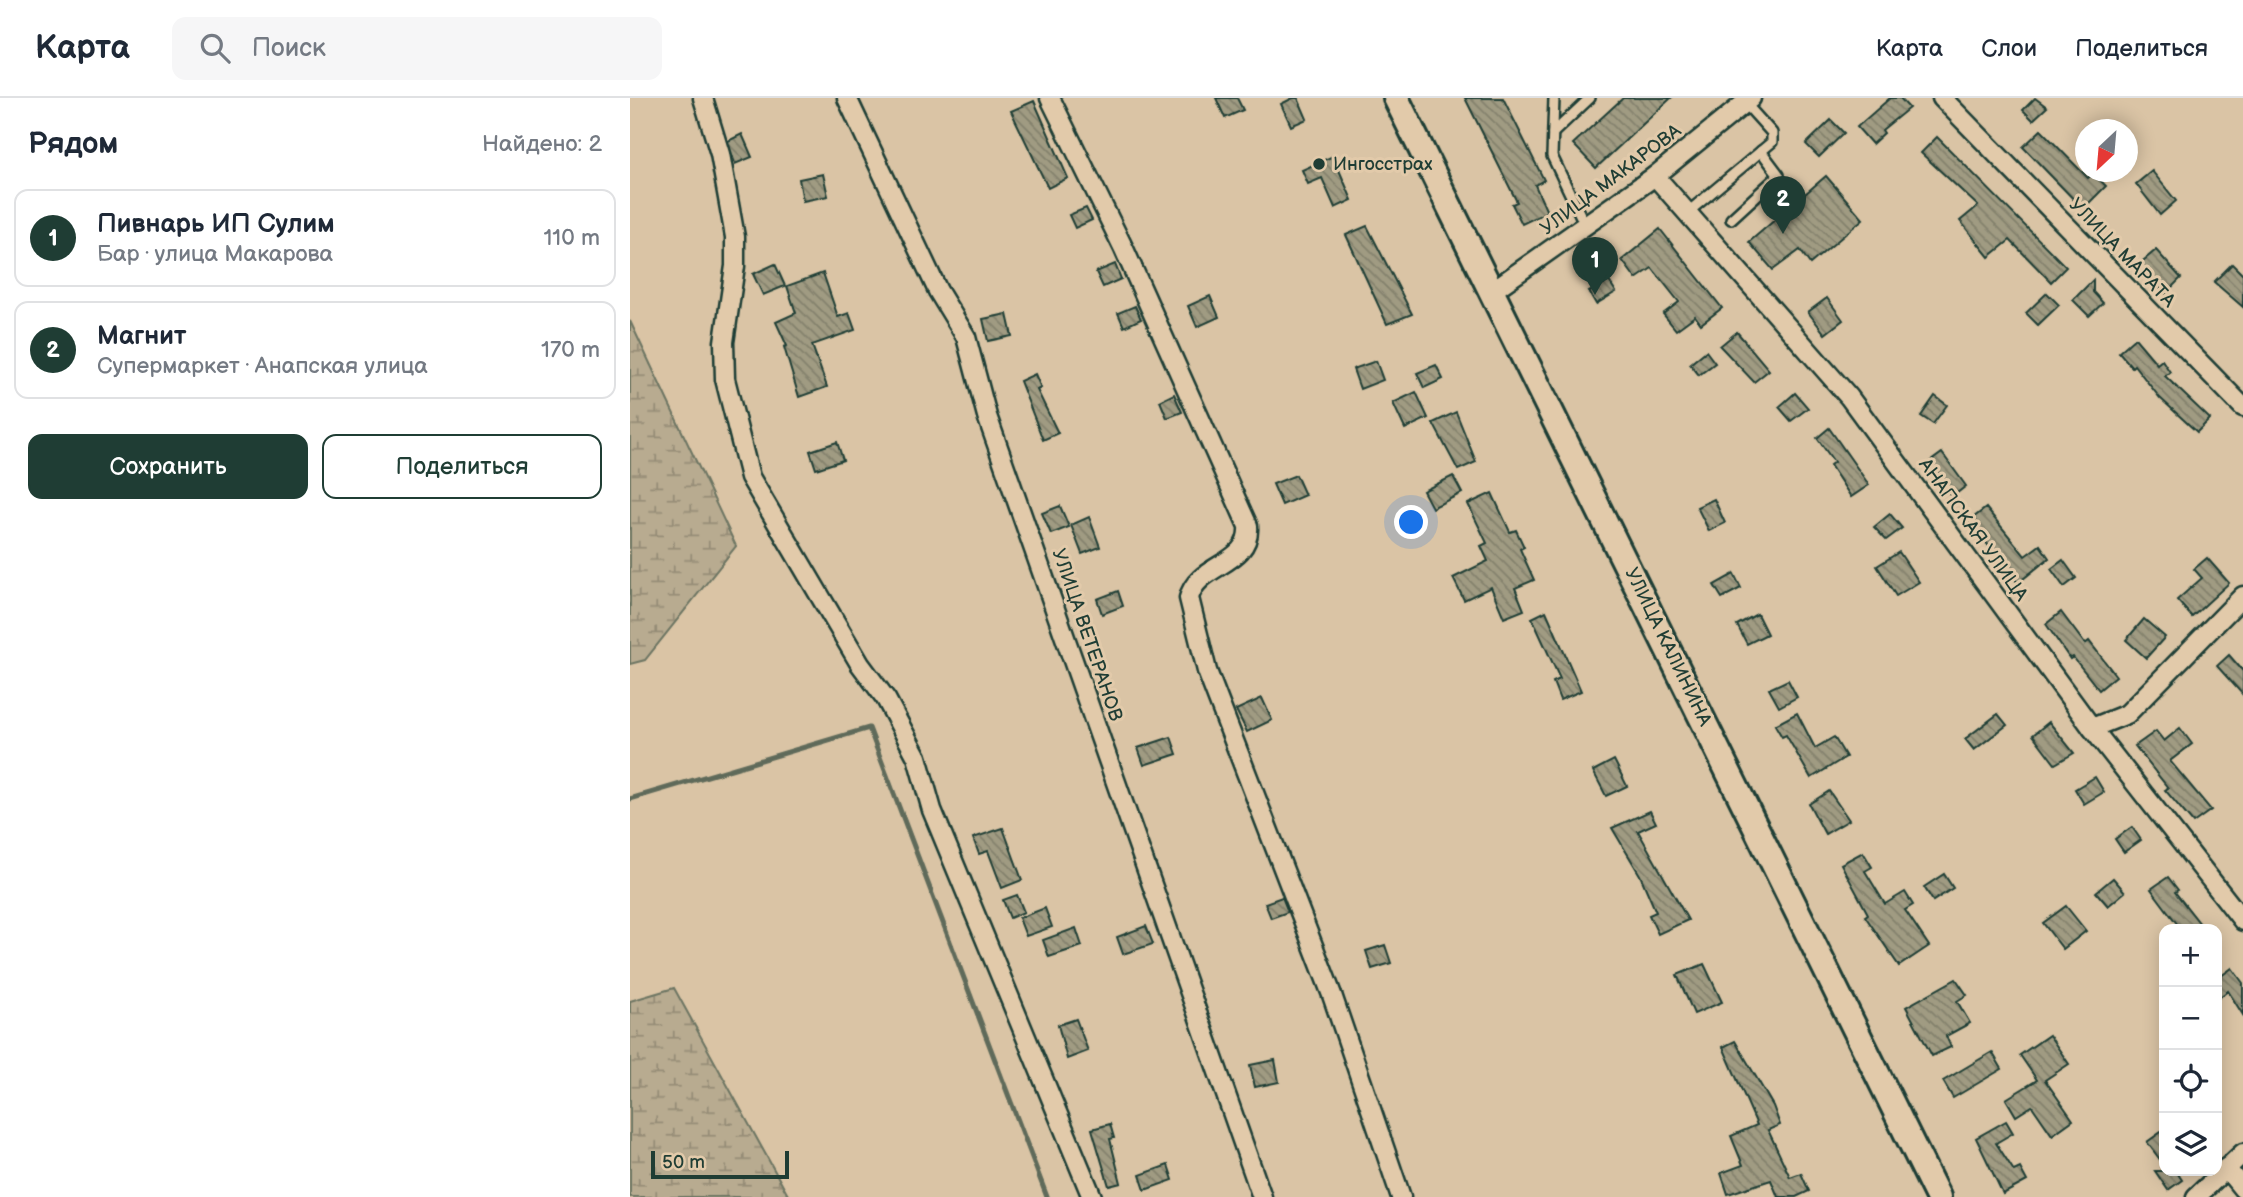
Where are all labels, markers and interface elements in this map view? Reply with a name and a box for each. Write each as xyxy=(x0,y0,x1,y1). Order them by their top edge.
search box xyxy=(172,17,662,80)
text: Карта xyxy=(35,28,130,68)
icon: search xyxy=(196,29,234,67)
text: Поиск xyxy=(252,33,326,64)
text: Карта xyxy=(1876,34,1943,63)
text: Слои xyxy=(1981,34,2037,63)
text: Поделиться xyxy=(2075,34,2208,63)
street label: УЛИЦА МАКАРОВА xyxy=(1536,119,1686,240)
north arrow xyxy=(2075,119,2138,182)
text: Рядом xyxy=(28,126,118,162)
text: Найдено: 2 xyxy=(482,130,602,158)
place label: Ингосстрах xyxy=(1333,153,1433,176)
marker: Ингосстрах xyxy=(1311,156,1327,172)
pin: 2 xyxy=(1760,176,1806,234)
street label: УЛИЦА МАРАТА xyxy=(2064,193,2180,313)
text: Пивнарь ИП Сулим xyxy=(97,209,335,240)
text: 1 xyxy=(48,224,58,252)
text: 110 m xyxy=(543,224,600,252)
pin: 1 xyxy=(1572,237,1618,295)
text: Бар · улица Макарова xyxy=(97,240,333,268)
text: Магнит xyxy=(97,321,186,352)
text: 2 xyxy=(46,336,60,364)
text: 170 m xyxy=(541,336,600,364)
text: Супермаркет · Анапская улица xyxy=(97,352,428,380)
button: Сохранить xyxy=(28,434,308,499)
button: Поделиться xyxy=(322,434,602,499)
street label: АНАПСКАЯ УЛИЦА xyxy=(1913,453,2033,606)
your location xyxy=(1394,505,1428,539)
street label: УЛИЦА ВЕТЕРАНОВ xyxy=(1047,546,1127,724)
street label: УЛИЦА КАЛИНИНА xyxy=(1620,564,1717,730)
map controls xyxy=(2159,924,2222,1176)
button: + xyxy=(2159,924,2222,987)
button: − xyxy=(2159,987,2222,1050)
button: locate xyxy=(2159,1050,2222,1113)
button: layers xyxy=(2159,1113,2222,1176)
scale bar xyxy=(651,1148,789,1180)
text: 50 m xyxy=(662,1151,705,1174)

